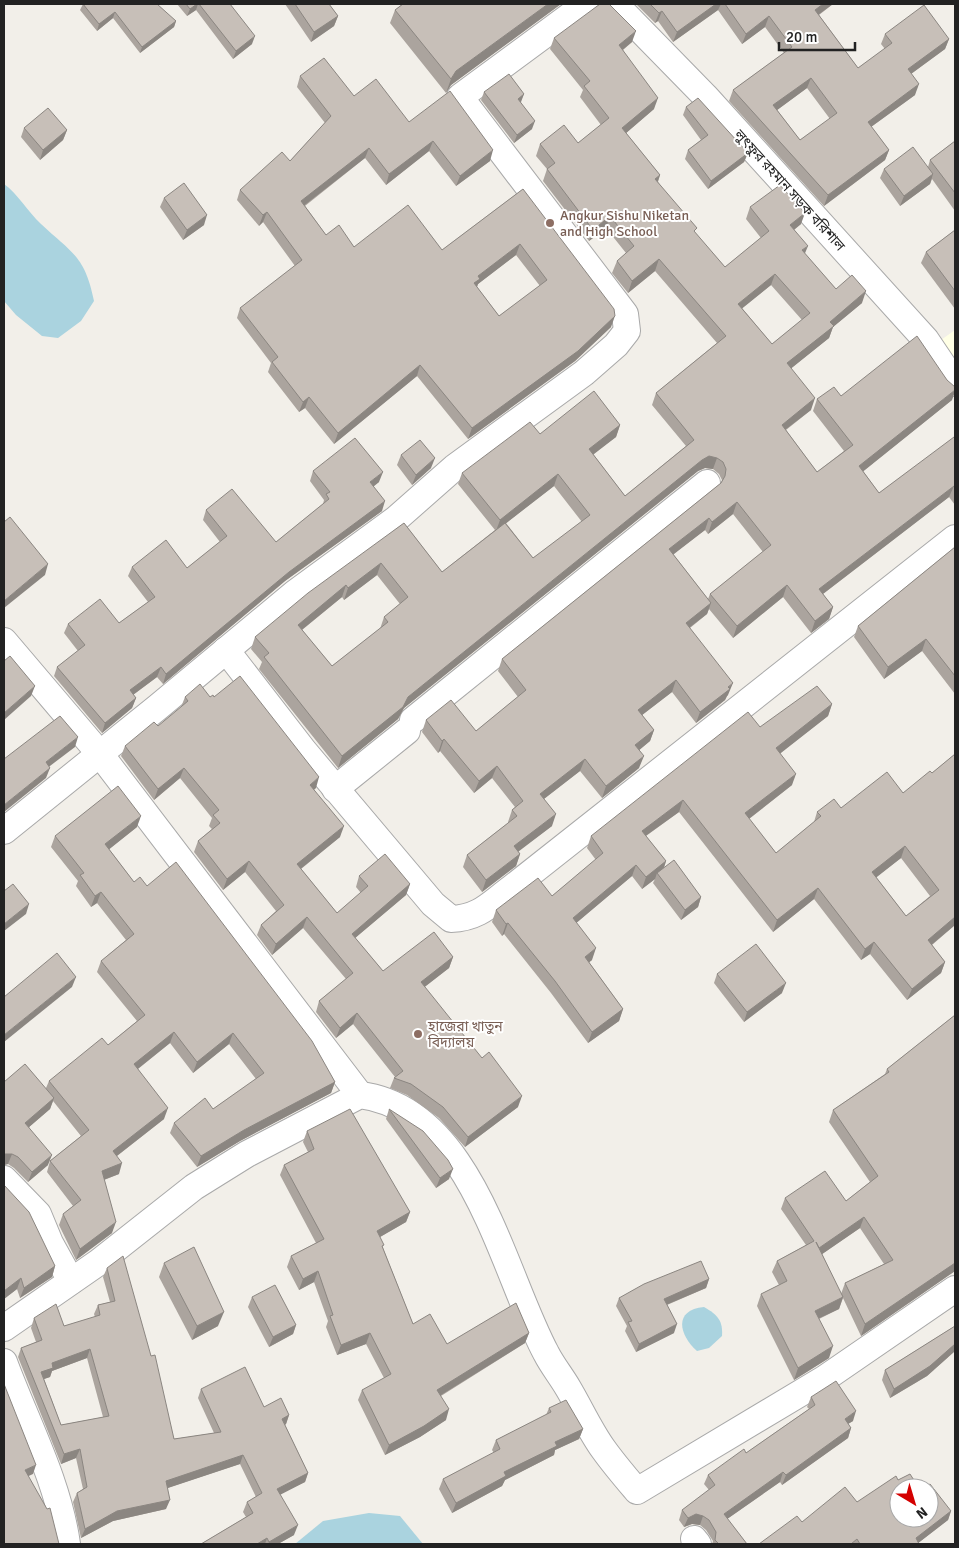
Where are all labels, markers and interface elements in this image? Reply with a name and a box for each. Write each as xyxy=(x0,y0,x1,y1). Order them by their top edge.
scale bar xyxy=(779,20,855,52)
text: 20 m xyxy=(786,28,817,46)
street label: লুৎফুর রহমান সড়ক বরিশাল xyxy=(730,125,849,255)
place label: Angkur Sishu Niketan and High School xyxy=(560,207,689,240)
marker: Angkur Sishu Niketan and High School xyxy=(544,217,556,229)
place label: হাজেরা খাতুন বিদ্যালয় xyxy=(427,1018,503,1051)
marker: হাজেরা খাতুন বিদ্যালয় xyxy=(412,1028,424,1040)
north arrow xyxy=(889,1478,939,1528)
text: N xyxy=(913,1503,931,1523)

